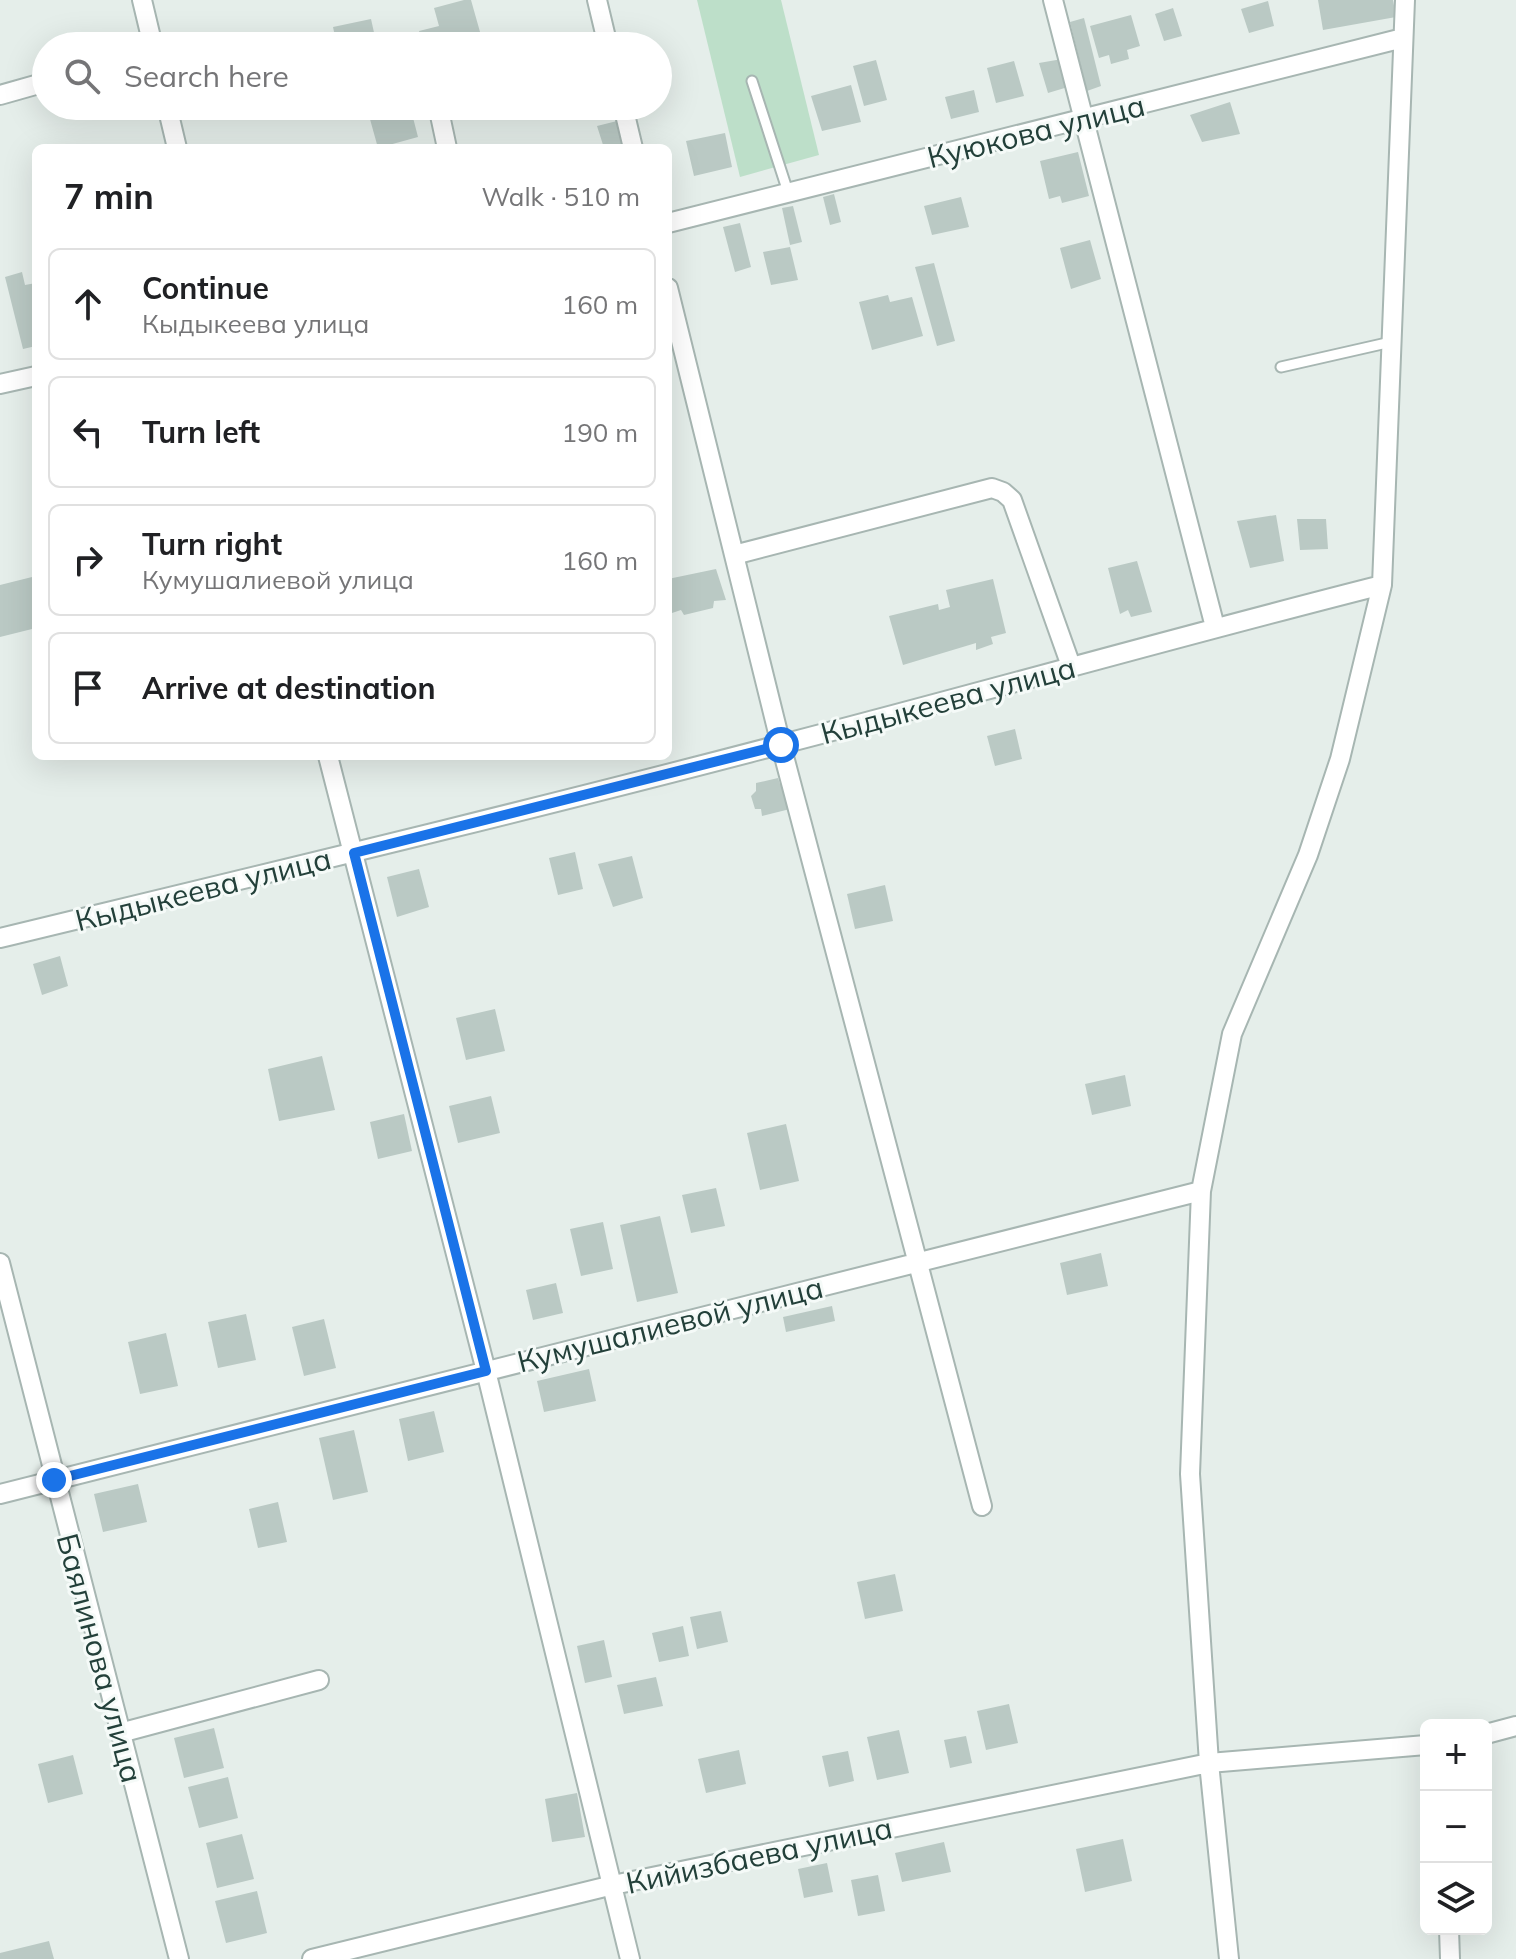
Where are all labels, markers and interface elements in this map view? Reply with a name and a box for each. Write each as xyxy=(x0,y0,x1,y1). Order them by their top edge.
search box xyxy=(32,32,672,120)
icon: search xyxy=(60,54,104,98)
text: Search here xyxy=(124,57,289,95)
street label: Куюкова улица xyxy=(923,86,1149,176)
text: 7 min xyxy=(64,175,154,218)
text: Walk · 510 m xyxy=(481,180,640,213)
text: Continue xyxy=(142,269,269,307)
icon: ahead xyxy=(66,282,110,326)
text: 160 m xyxy=(562,288,638,321)
text: Кыдыкеева улица xyxy=(142,307,369,340)
icon: left xyxy=(66,410,110,454)
text: Turn left xyxy=(142,413,260,451)
text: 190 m xyxy=(562,416,638,449)
text: Turn right xyxy=(142,525,282,563)
icon: right xyxy=(66,538,110,582)
text: 160 m xyxy=(562,544,638,577)
text: Кумушалиевой улица xyxy=(142,563,414,596)
street label: Кыдыкеева улица xyxy=(816,648,1080,752)
icon: arrive xyxy=(66,666,110,710)
text: Arrive at destination xyxy=(142,669,436,707)
route start xyxy=(763,727,799,763)
street label: Кыдыкеева улица xyxy=(71,839,335,939)
street label: Кумушалиевой улица xyxy=(513,1268,827,1380)
route end xyxy=(36,1462,72,1498)
street label: Баялинова улица xyxy=(48,1529,152,1787)
map controls xyxy=(1420,1719,1492,1935)
button: + xyxy=(1420,1719,1492,1791)
button: − xyxy=(1420,1791,1492,1863)
street label: Кийизбаева улица xyxy=(622,1808,896,1902)
button: layers xyxy=(1420,1863,1492,1935)

